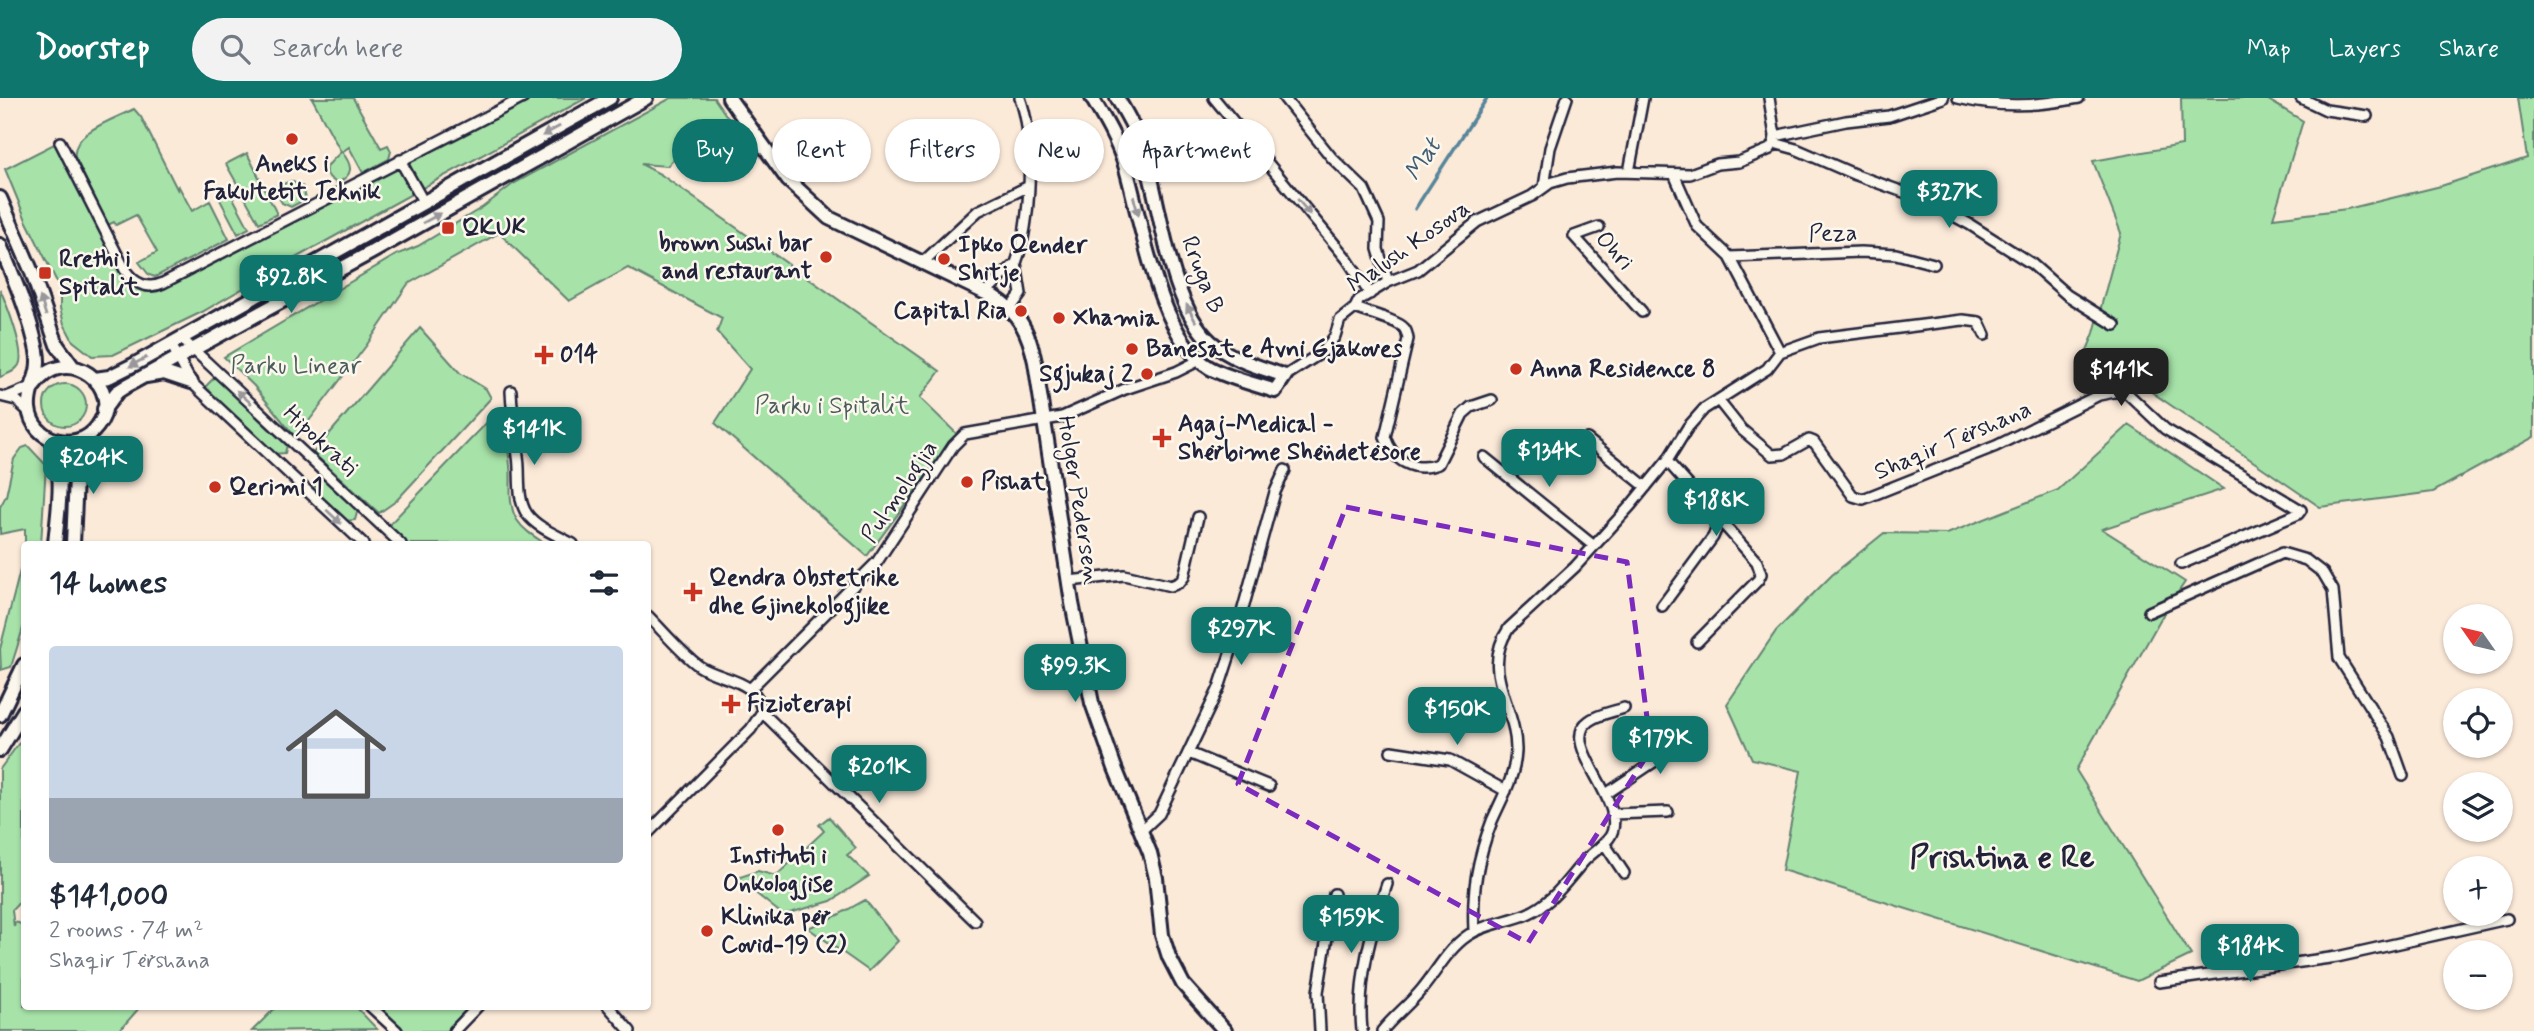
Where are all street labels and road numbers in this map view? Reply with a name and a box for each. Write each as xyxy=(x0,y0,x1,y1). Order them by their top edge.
street label: Malush Kosova xyxy=(1341,193,1477,301)
street label: Peza xyxy=(1808,218,1858,250)
street label: Ohri xyxy=(1588,224,1640,278)
street label: Rruga B xyxy=(1171,232,1231,319)
street label: Shaqir Tërshana xyxy=(1870,394,2036,488)
street label: Hipokrati xyxy=(276,398,364,484)
street label: Holger Pedersen xyxy=(1047,413,1107,587)
street label: Pulmologjia xyxy=(854,435,948,551)

